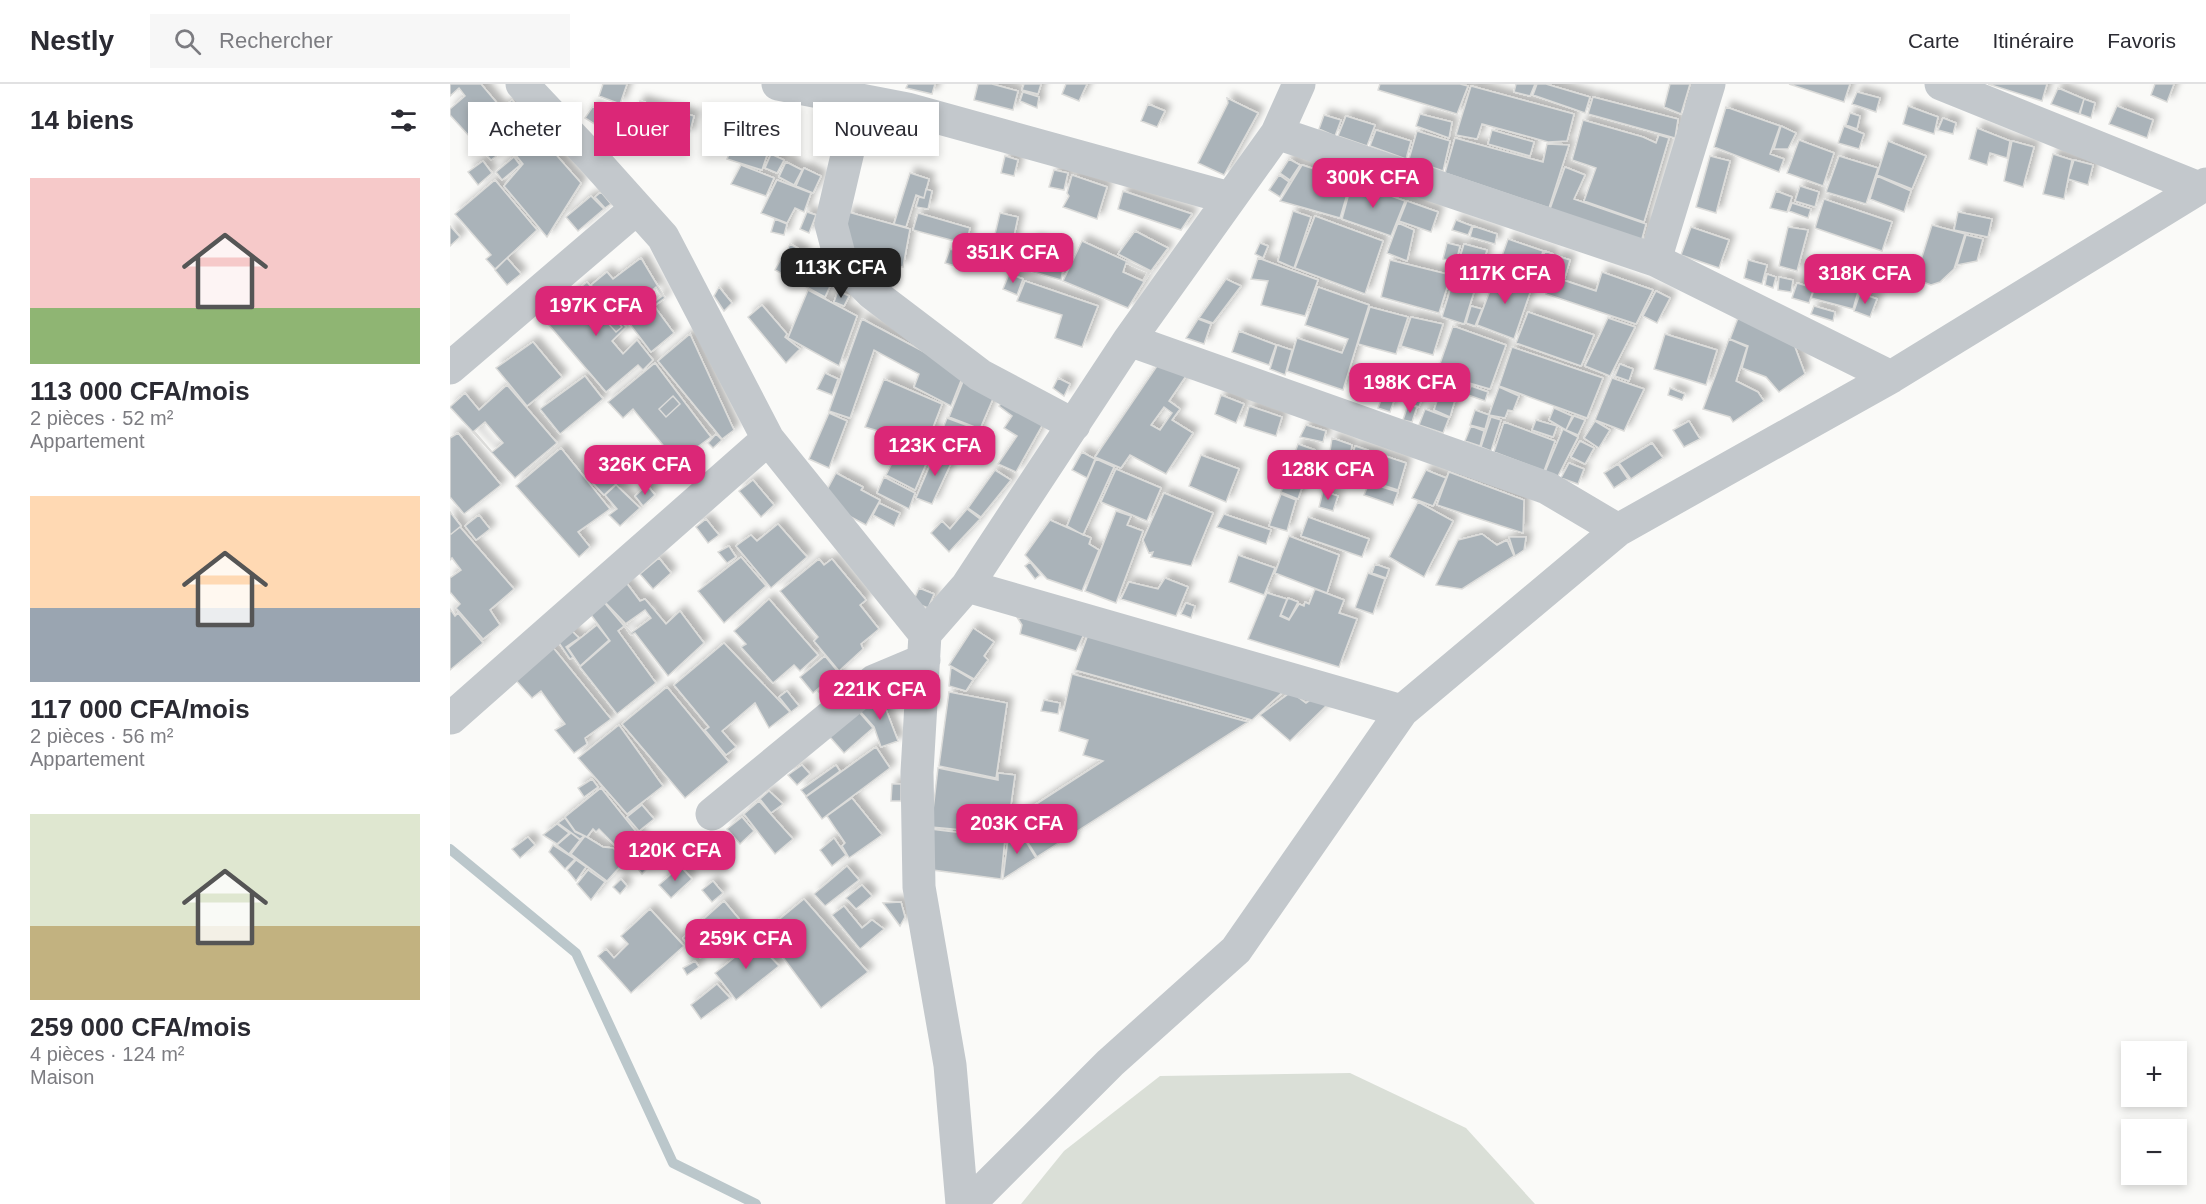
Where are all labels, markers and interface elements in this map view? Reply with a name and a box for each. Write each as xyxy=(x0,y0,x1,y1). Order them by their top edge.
search box xyxy=(150,14,570,68)
text: Nestly xyxy=(30,25,114,56)
icon: search xyxy=(171,25,204,58)
text: Rechercher xyxy=(219,28,333,53)
text: Carte xyxy=(1908,29,1959,52)
text: Itinéraire xyxy=(1992,29,2074,52)
text: Favoris xyxy=(2107,29,2176,52)
chip: Acheter xyxy=(468,102,582,156)
chip: Louer xyxy=(594,102,690,156)
chip: Filtres xyxy=(702,102,801,156)
chip: Nouveau xyxy=(813,102,939,156)
icon: filters xyxy=(387,104,420,137)
text: 14 biens xyxy=(30,105,134,135)
pin: 300K CFA xyxy=(1311,158,1435,209)
text: 300K CFA xyxy=(1326,166,1420,188)
icon: home xyxy=(171,217,279,325)
pin: 351K CFA xyxy=(951,233,1075,284)
text: 351K CFA xyxy=(966,241,1060,263)
pin: 113K CFA xyxy=(779,248,903,299)
pin: 117K CFA xyxy=(1443,254,1567,305)
pin: 318K CFA xyxy=(1803,254,1927,305)
text: 113K CFA xyxy=(795,256,887,278)
text: 117K CFA xyxy=(1459,262,1551,284)
text: 318K CFA xyxy=(1818,262,1912,284)
pin: 197K CFA xyxy=(534,286,658,337)
text: 197K CFA xyxy=(549,294,643,316)
pin: 198K CFA xyxy=(1348,363,1472,414)
text: 198K CFA xyxy=(1363,371,1457,393)
text: 113 000 CFA/mois xyxy=(30,376,250,406)
text: 2 pièces · 52 m² xyxy=(30,407,173,429)
pin: 123K CFA xyxy=(873,426,997,477)
text: Appartement xyxy=(30,430,145,452)
text: 123K CFA xyxy=(888,434,982,456)
pin: 326K CFA xyxy=(583,445,707,496)
pin: 128K CFA xyxy=(1266,450,1390,501)
text: 326K CFA xyxy=(598,453,692,475)
text: 128K CFA xyxy=(1281,458,1375,480)
icon: home xyxy=(171,535,279,643)
pin: 221K CFA xyxy=(818,670,942,721)
text: 221K CFA xyxy=(833,678,927,700)
text: 117 000 CFA/mois xyxy=(30,694,250,724)
text: 2 pièces · 56 m² xyxy=(30,725,173,747)
text: Appartement xyxy=(30,748,145,770)
pin: 203K CFA xyxy=(955,804,1079,855)
text: 203K CFA xyxy=(970,812,1064,834)
pin: 120K CFA xyxy=(613,831,737,882)
text: 120K CFA xyxy=(628,839,722,861)
icon: home xyxy=(171,853,279,961)
pin: 259K CFA xyxy=(684,919,808,970)
text: 259K CFA xyxy=(699,927,793,949)
text: 259 000 CFA/mois xyxy=(30,1012,251,1042)
map controls xyxy=(2121,1041,2187,1185)
button: + xyxy=(2121,1041,2187,1107)
text: 4 pièces · 124 m² xyxy=(30,1043,185,1065)
text: Maison xyxy=(30,1066,94,1088)
button: − xyxy=(2121,1119,2187,1185)

